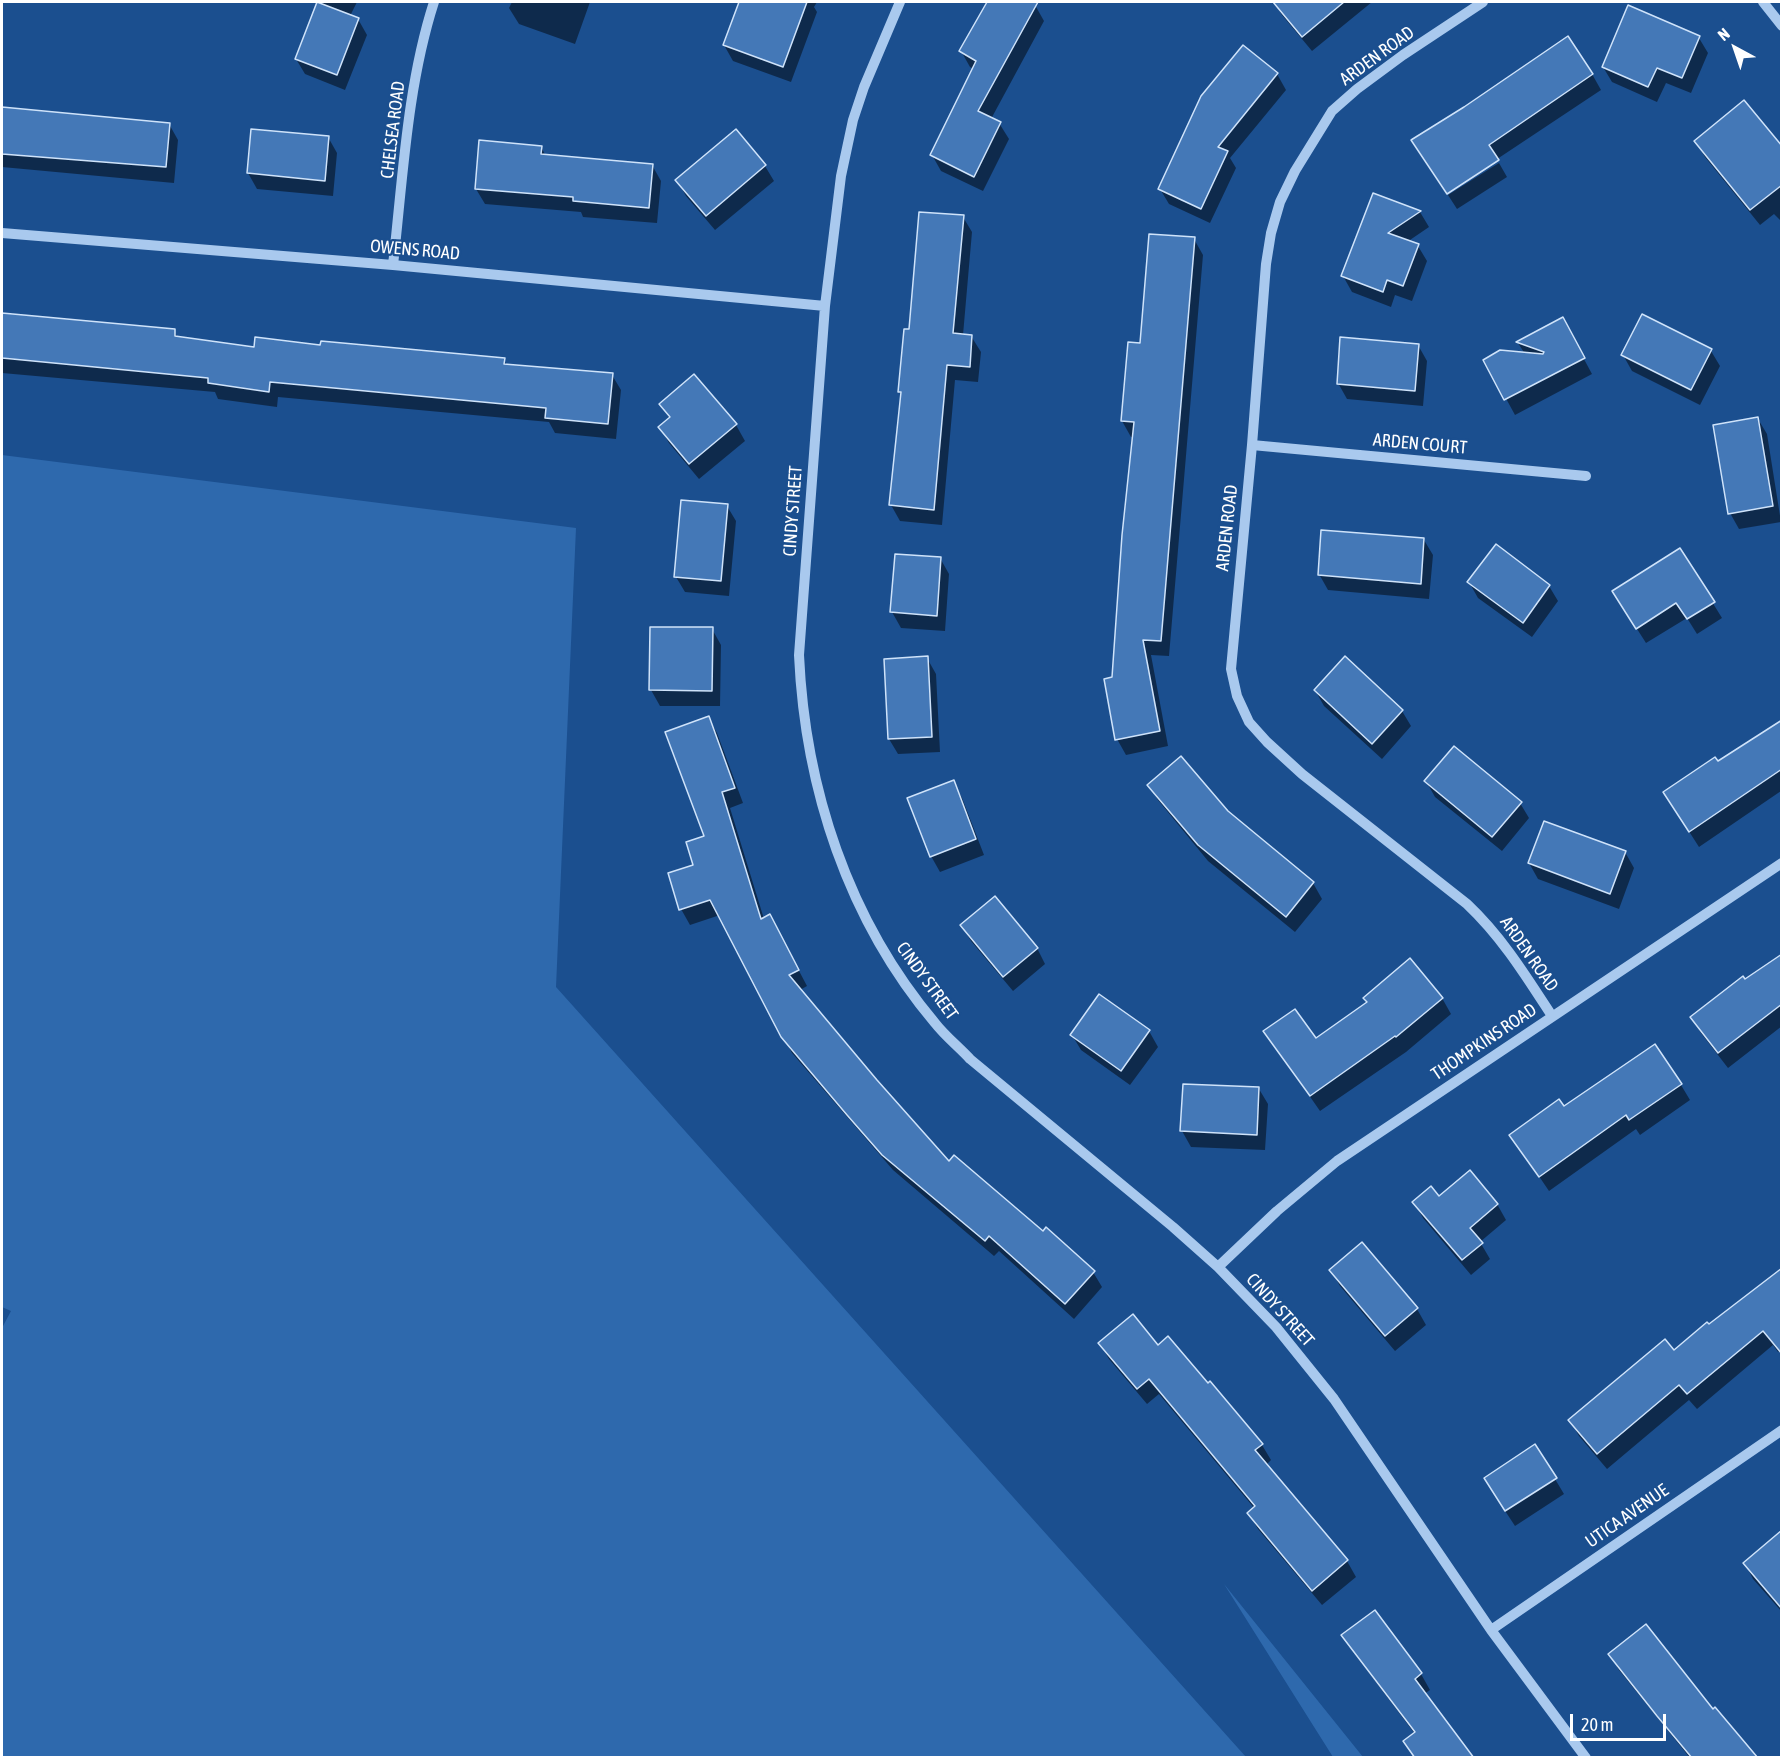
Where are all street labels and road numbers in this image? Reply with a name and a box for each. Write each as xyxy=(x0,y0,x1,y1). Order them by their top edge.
street label: ARDEN ROAD xyxy=(1336,22,1418,90)
street label: CHELSEA ROAD xyxy=(376,80,410,180)
street label: OWENS ROAD xyxy=(369,235,461,265)
street label: ARDEN COURT xyxy=(1372,429,1468,459)
street label: CINDY STREET xyxy=(779,465,807,557)
street label: ARDEN ROAD xyxy=(1212,484,1242,572)
street label: ARDEN ROAD xyxy=(1495,912,1563,996)
street label: CINDY STREET xyxy=(892,938,962,1024)
street label: THOMPKINS ROAD xyxy=(1427,999,1541,1085)
street label: CINDY STREET xyxy=(1242,1269,1318,1351)
street label: UTICA AVENUE xyxy=(1581,1480,1673,1552)

